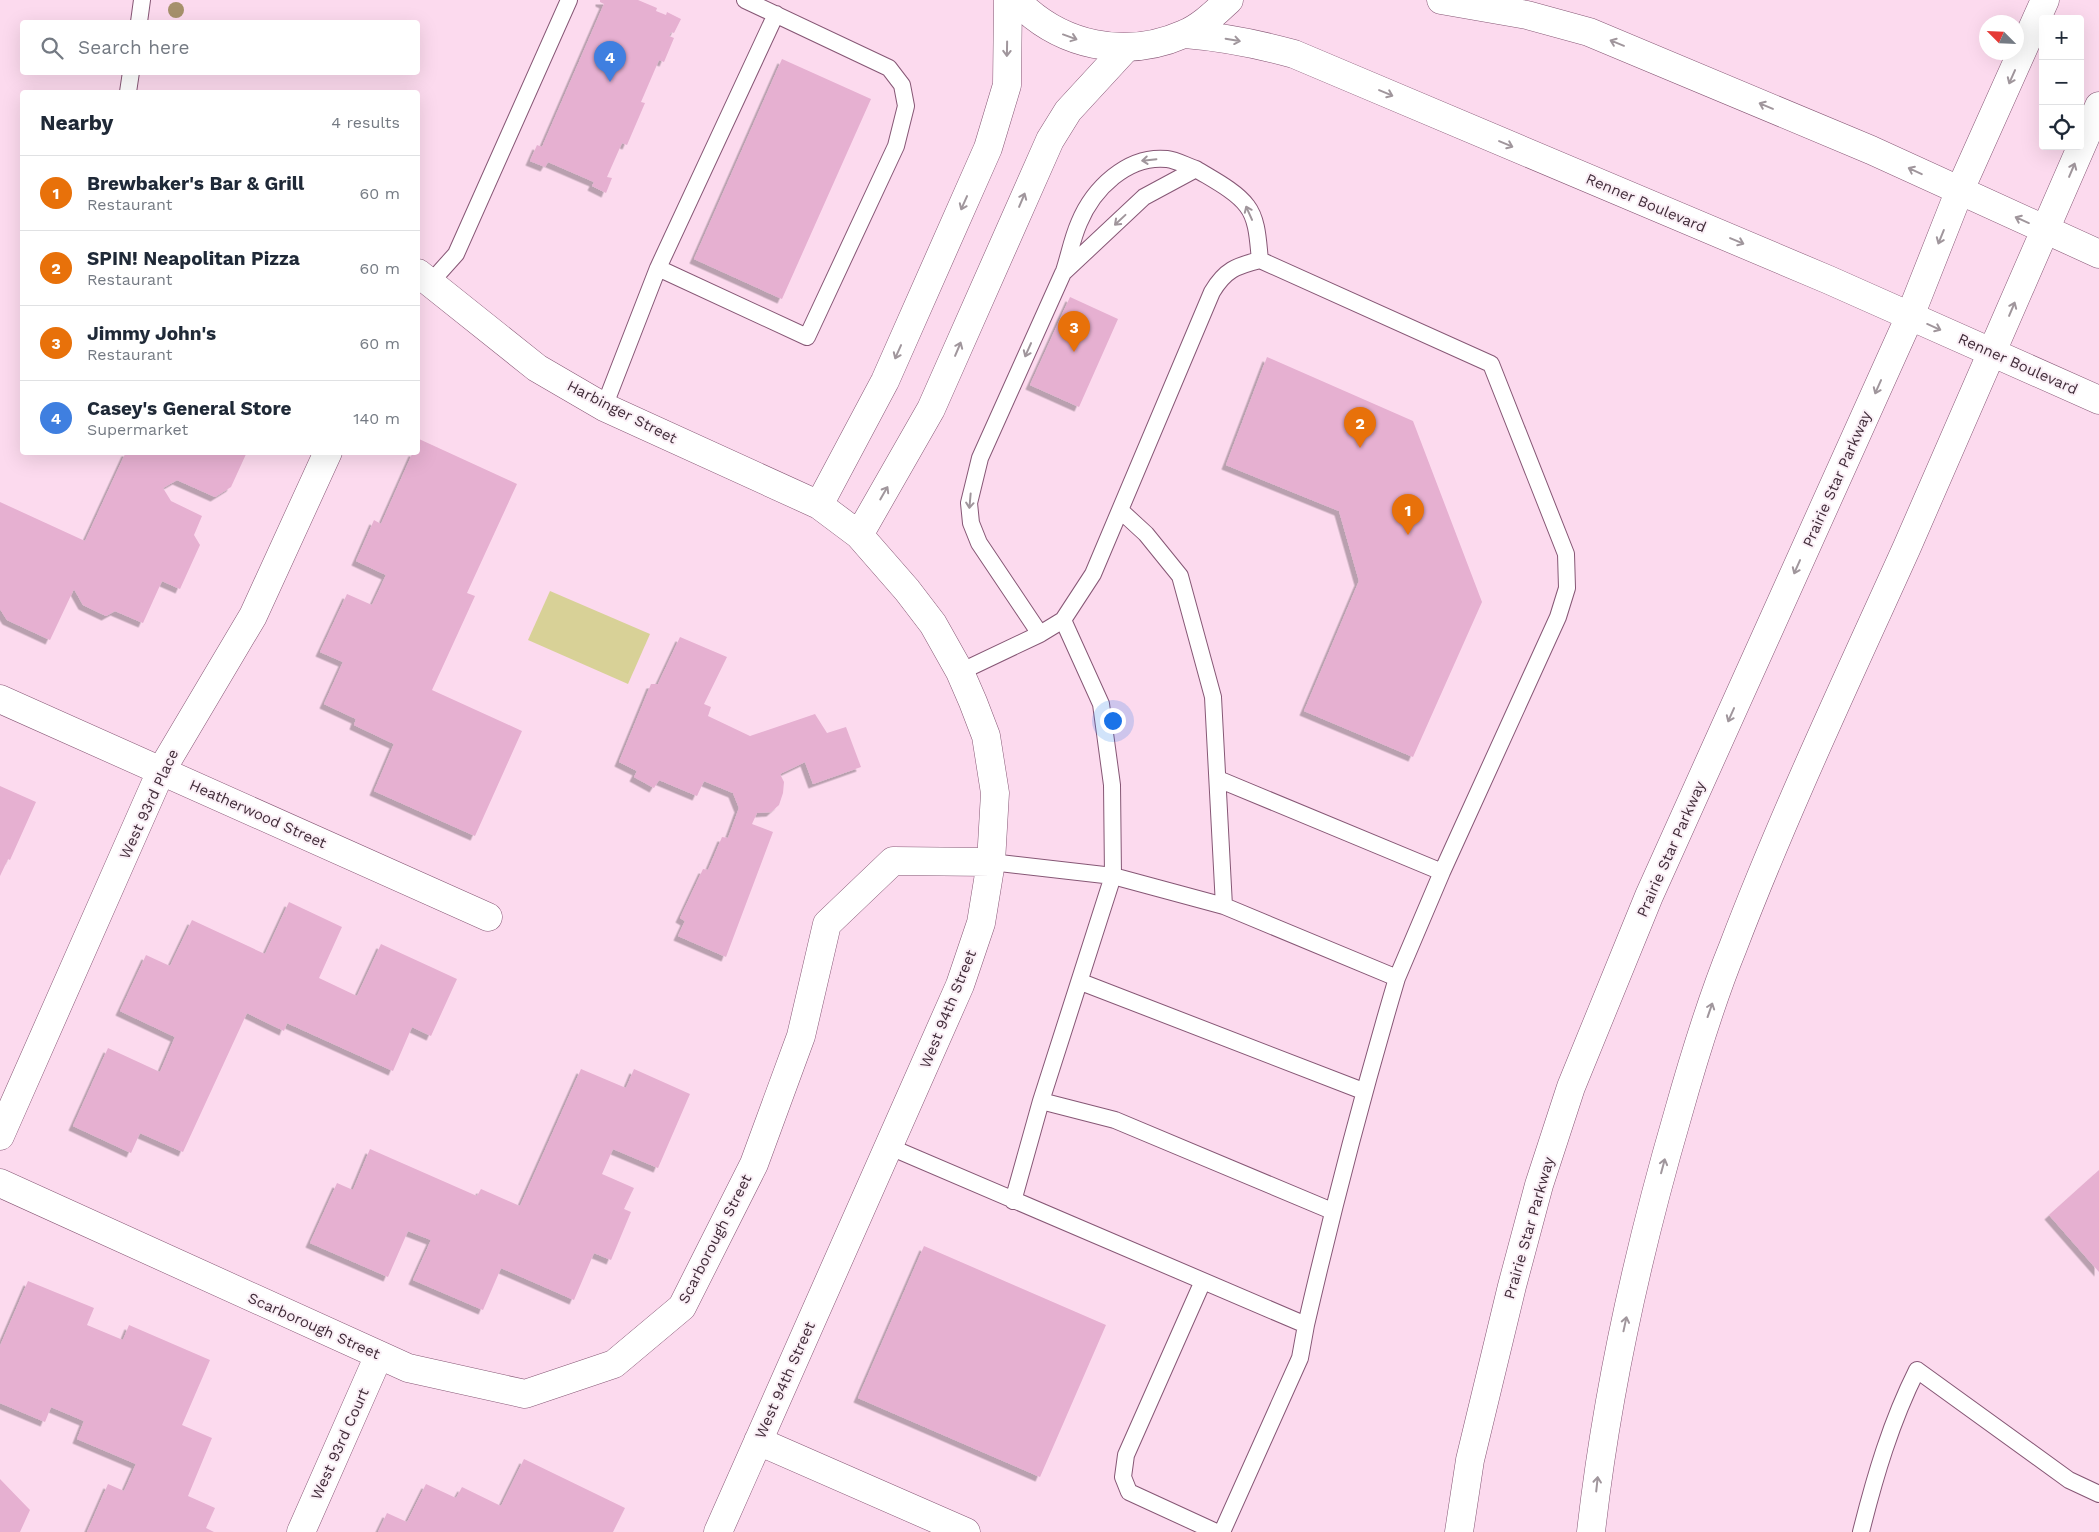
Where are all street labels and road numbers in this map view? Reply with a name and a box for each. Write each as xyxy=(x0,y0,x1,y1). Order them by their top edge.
street label: Renner Boulevard xyxy=(1583,170,1709,236)
street label: Renner Boulevard xyxy=(1955,330,2081,398)
street label: Harbinger Street xyxy=(564,377,681,448)
street label: Prairie Star Parkway xyxy=(1799,408,1875,550)
street label: West 93rd Place xyxy=(116,746,182,862)
street label: Heatherwood Street xyxy=(187,776,330,853)
street label: Prairie Star Parkway xyxy=(1633,778,1709,920)
street label: West 94th Street xyxy=(916,946,980,1071)
street label: Prairie Star Parkway xyxy=(1500,1155,1558,1301)
street label: Scarborough Street xyxy=(675,1171,756,1307)
street label: Scarborough Street xyxy=(245,1289,383,1364)
street label: West 94th Street xyxy=(751,1318,819,1441)
street label: West 93rd Court xyxy=(307,1385,373,1503)

